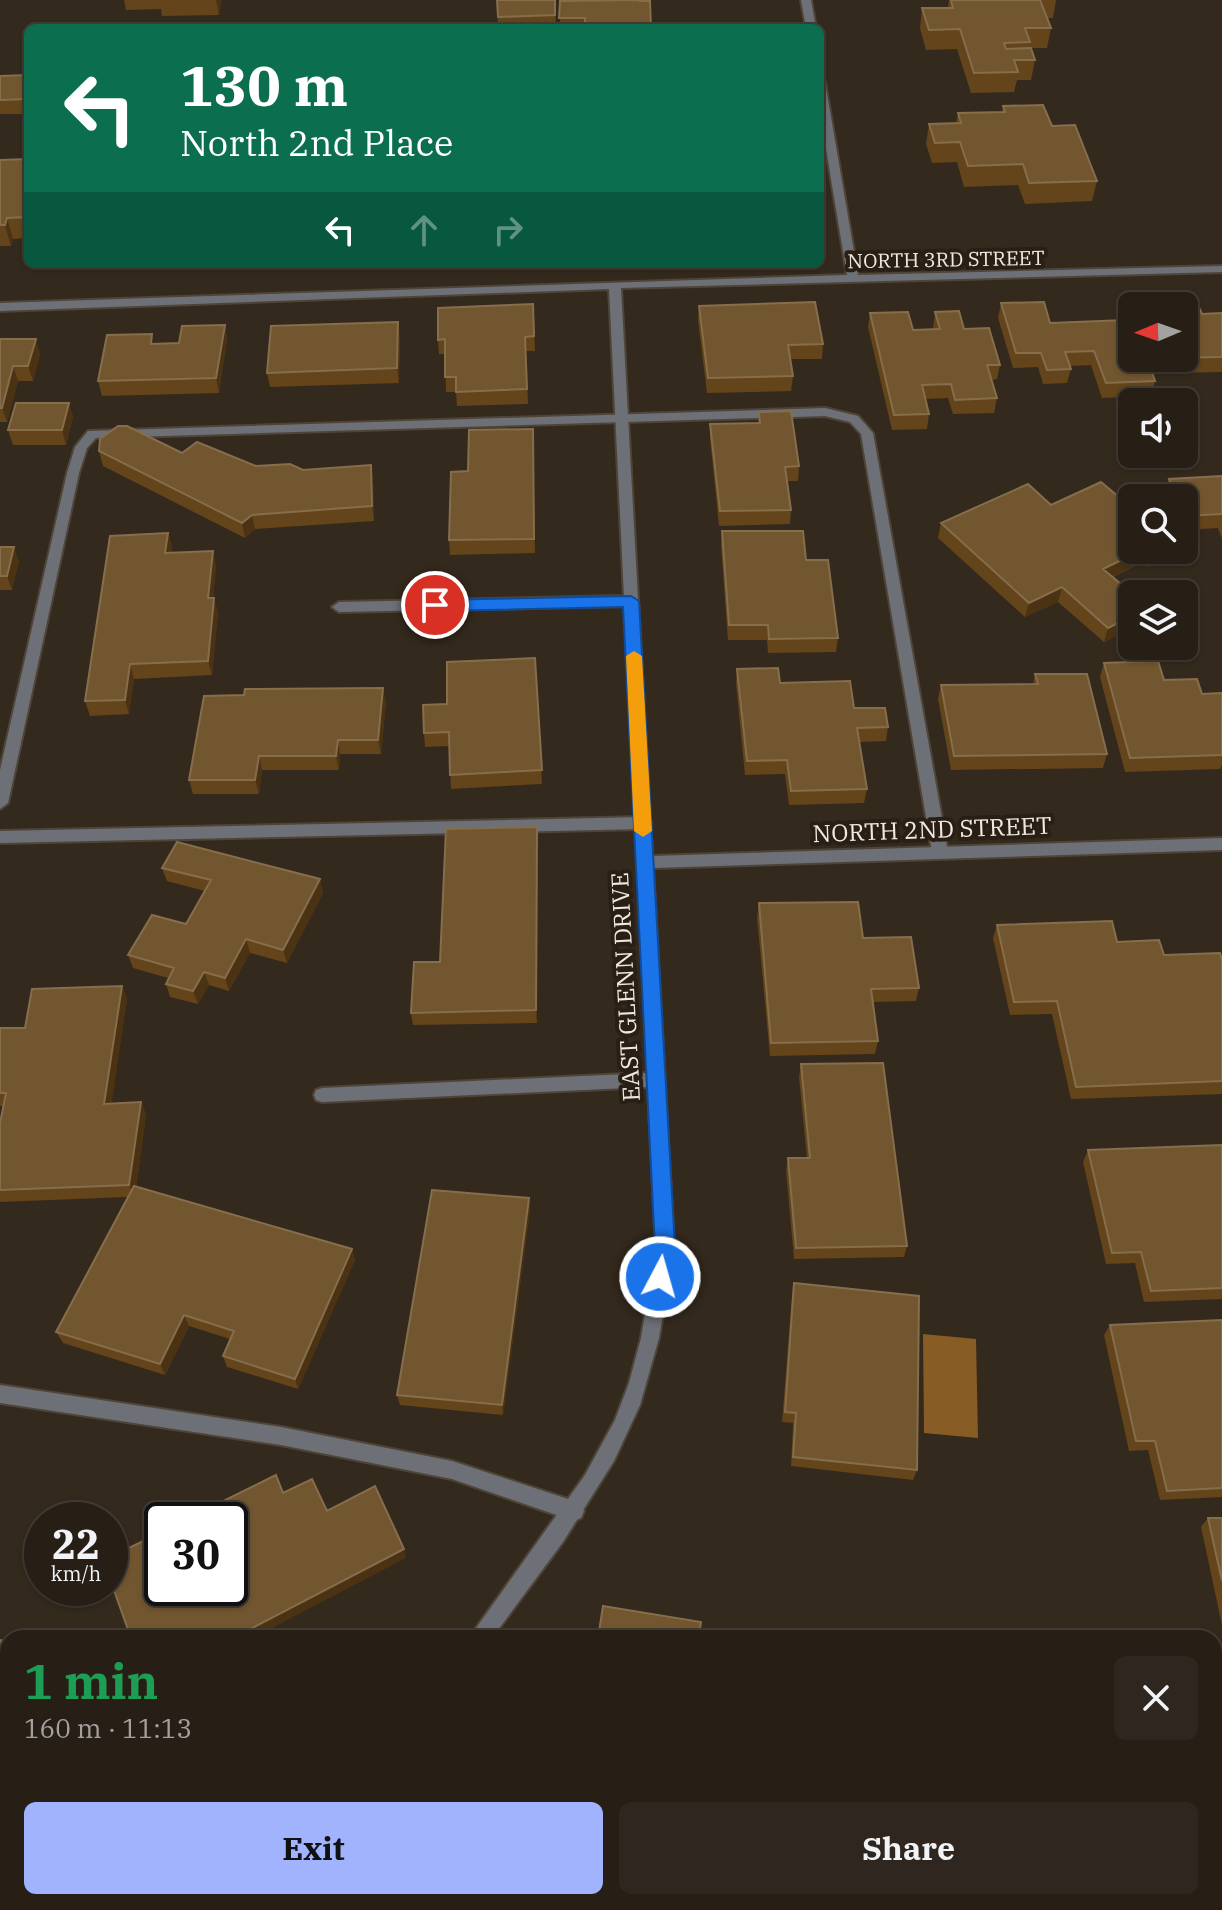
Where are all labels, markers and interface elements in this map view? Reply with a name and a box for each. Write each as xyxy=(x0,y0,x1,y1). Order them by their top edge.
text: 130 m xyxy=(180,49,348,121)
icon: left xyxy=(48,56,152,160)
text: North 2nd Place xyxy=(180,119,453,166)
icon: left xyxy=(318,208,362,252)
icon: ahead xyxy=(402,208,446,252)
icon: right xyxy=(486,208,530,252)
street label: NORTH 3RD STREET xyxy=(847,244,1045,274)
north arrow xyxy=(1118,292,1198,372)
map controls xyxy=(1118,292,1198,660)
button: sound xyxy=(1118,388,1198,468)
button: search xyxy=(1118,484,1198,564)
pin xyxy=(401,571,469,639)
button: layers xyxy=(1118,580,1198,660)
icon: arrive xyxy=(413,583,457,627)
street label: NORTH 2ND STREET xyxy=(812,809,1052,849)
street label: EAST GLENN DRIVE xyxy=(603,872,647,1102)
position arrow xyxy=(618,1235,702,1319)
speed limit sign: 30 xyxy=(144,1502,248,1606)
text: 22 xyxy=(52,1518,100,1570)
text: km/h xyxy=(51,1560,101,1587)
text: 1 min xyxy=(24,1650,158,1712)
button: close xyxy=(1114,1656,1198,1740)
text: 160 m · 11:13 xyxy=(24,1711,192,1745)
button: Exit xyxy=(24,1802,603,1894)
button: Share xyxy=(619,1802,1198,1894)

